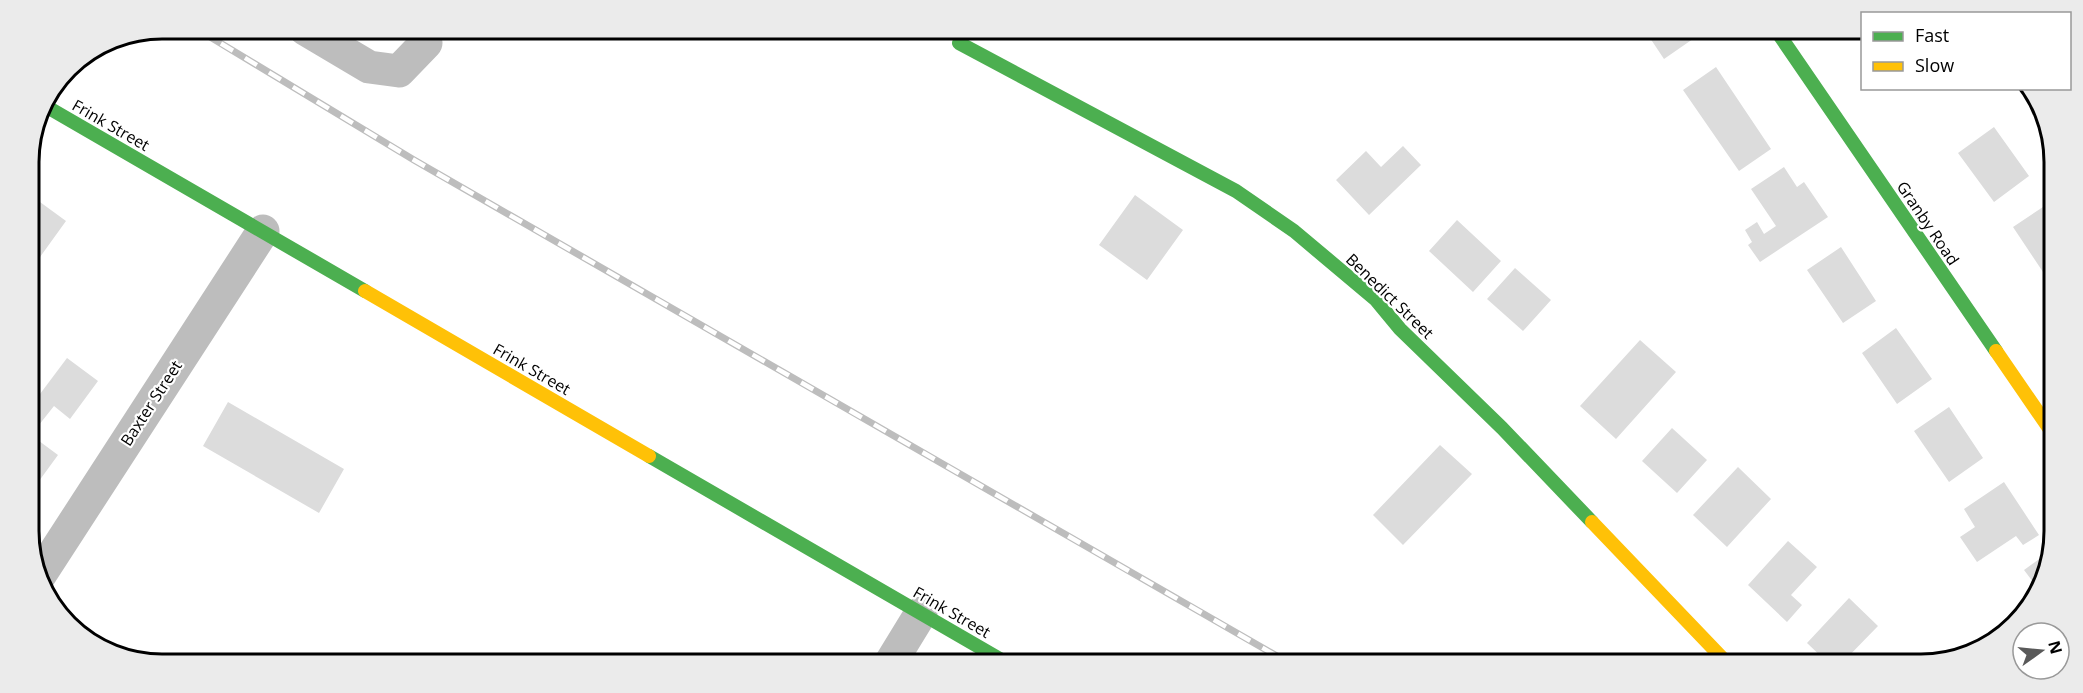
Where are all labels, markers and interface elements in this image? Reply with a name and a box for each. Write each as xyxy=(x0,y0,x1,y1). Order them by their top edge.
legend xyxy=(1861,12,2071,90)
text: Fast xyxy=(1915,23,1949,47)
text: Slow xyxy=(1915,53,1954,77)
street label: Frink Street xyxy=(68,94,154,156)
street label: Granby Road xyxy=(1892,177,1964,269)
street label: Benedict Street xyxy=(1341,248,1439,344)
street label: Frink Street xyxy=(489,338,575,400)
street label: Baxter Street xyxy=(115,356,187,450)
street label: Frink Street xyxy=(909,581,995,643)
north arrow xyxy=(2011,621,2071,681)
text: N xyxy=(2043,638,2068,656)

